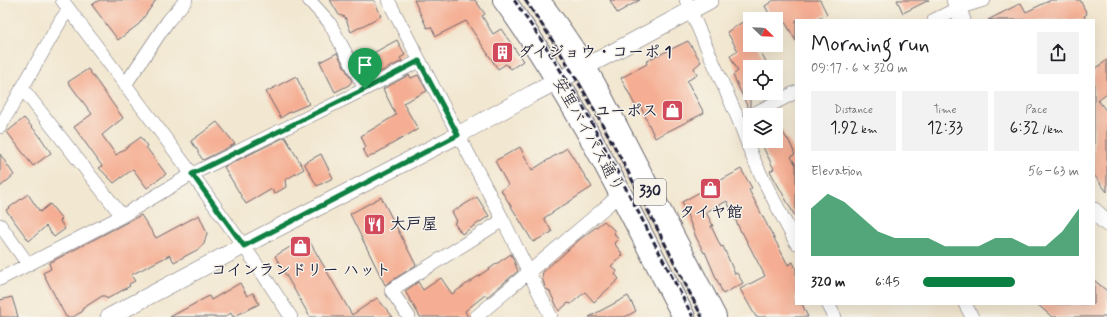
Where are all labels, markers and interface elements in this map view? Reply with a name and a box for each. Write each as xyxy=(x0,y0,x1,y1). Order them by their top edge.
north arrow xyxy=(743,12,783,52)
map controls xyxy=(743,12,783,148)
text: Morning run xyxy=(811,31,930,59)
button: share xyxy=(1037,32,1079,74)
building icon: ダイジョウ・コーポ 1 xyxy=(489,39,515,65)
place label: ダイジョウ・コーポ 1 xyxy=(518,42,672,63)
pin xyxy=(348,48,382,89)
icon: arrive xyxy=(354,54,376,76)
button: locate xyxy=(743,60,783,100)
text: 09:17 · 6 × 320 m xyxy=(811,60,908,77)
street label: 安里バイパス通り xyxy=(548,74,628,196)
shop icon: ユーポス xyxy=(660,98,686,124)
place label: ユーポス xyxy=(595,101,658,122)
text: Distance xyxy=(834,103,873,117)
text: Time xyxy=(933,103,957,117)
text: Pace xyxy=(1025,103,1047,117)
button: layers xyxy=(743,108,783,148)
text: 1.92 xyxy=(830,117,858,139)
text: 12:33 xyxy=(927,117,963,139)
text: 6:32 xyxy=(1009,117,1039,139)
text: km xyxy=(858,123,877,137)
text: /km xyxy=(1039,123,1063,137)
text: Elevation xyxy=(811,163,862,180)
text: 56–63 m xyxy=(1028,163,1079,180)
shop icon: タイヤ館 xyxy=(698,176,724,202)
road number: 330 xyxy=(634,179,666,205)
place label: タイヤ館 xyxy=(679,202,743,223)
restaurant icon: 大戸屋 xyxy=(362,211,388,237)
place label: 大戸屋 xyxy=(390,214,438,235)
shop icon: コインランドリー ハット xyxy=(288,233,314,259)
place label: コインランドリー ハット xyxy=(211,260,391,281)
text: 320 m xyxy=(811,274,845,291)
text: 6:45 xyxy=(875,274,900,291)

